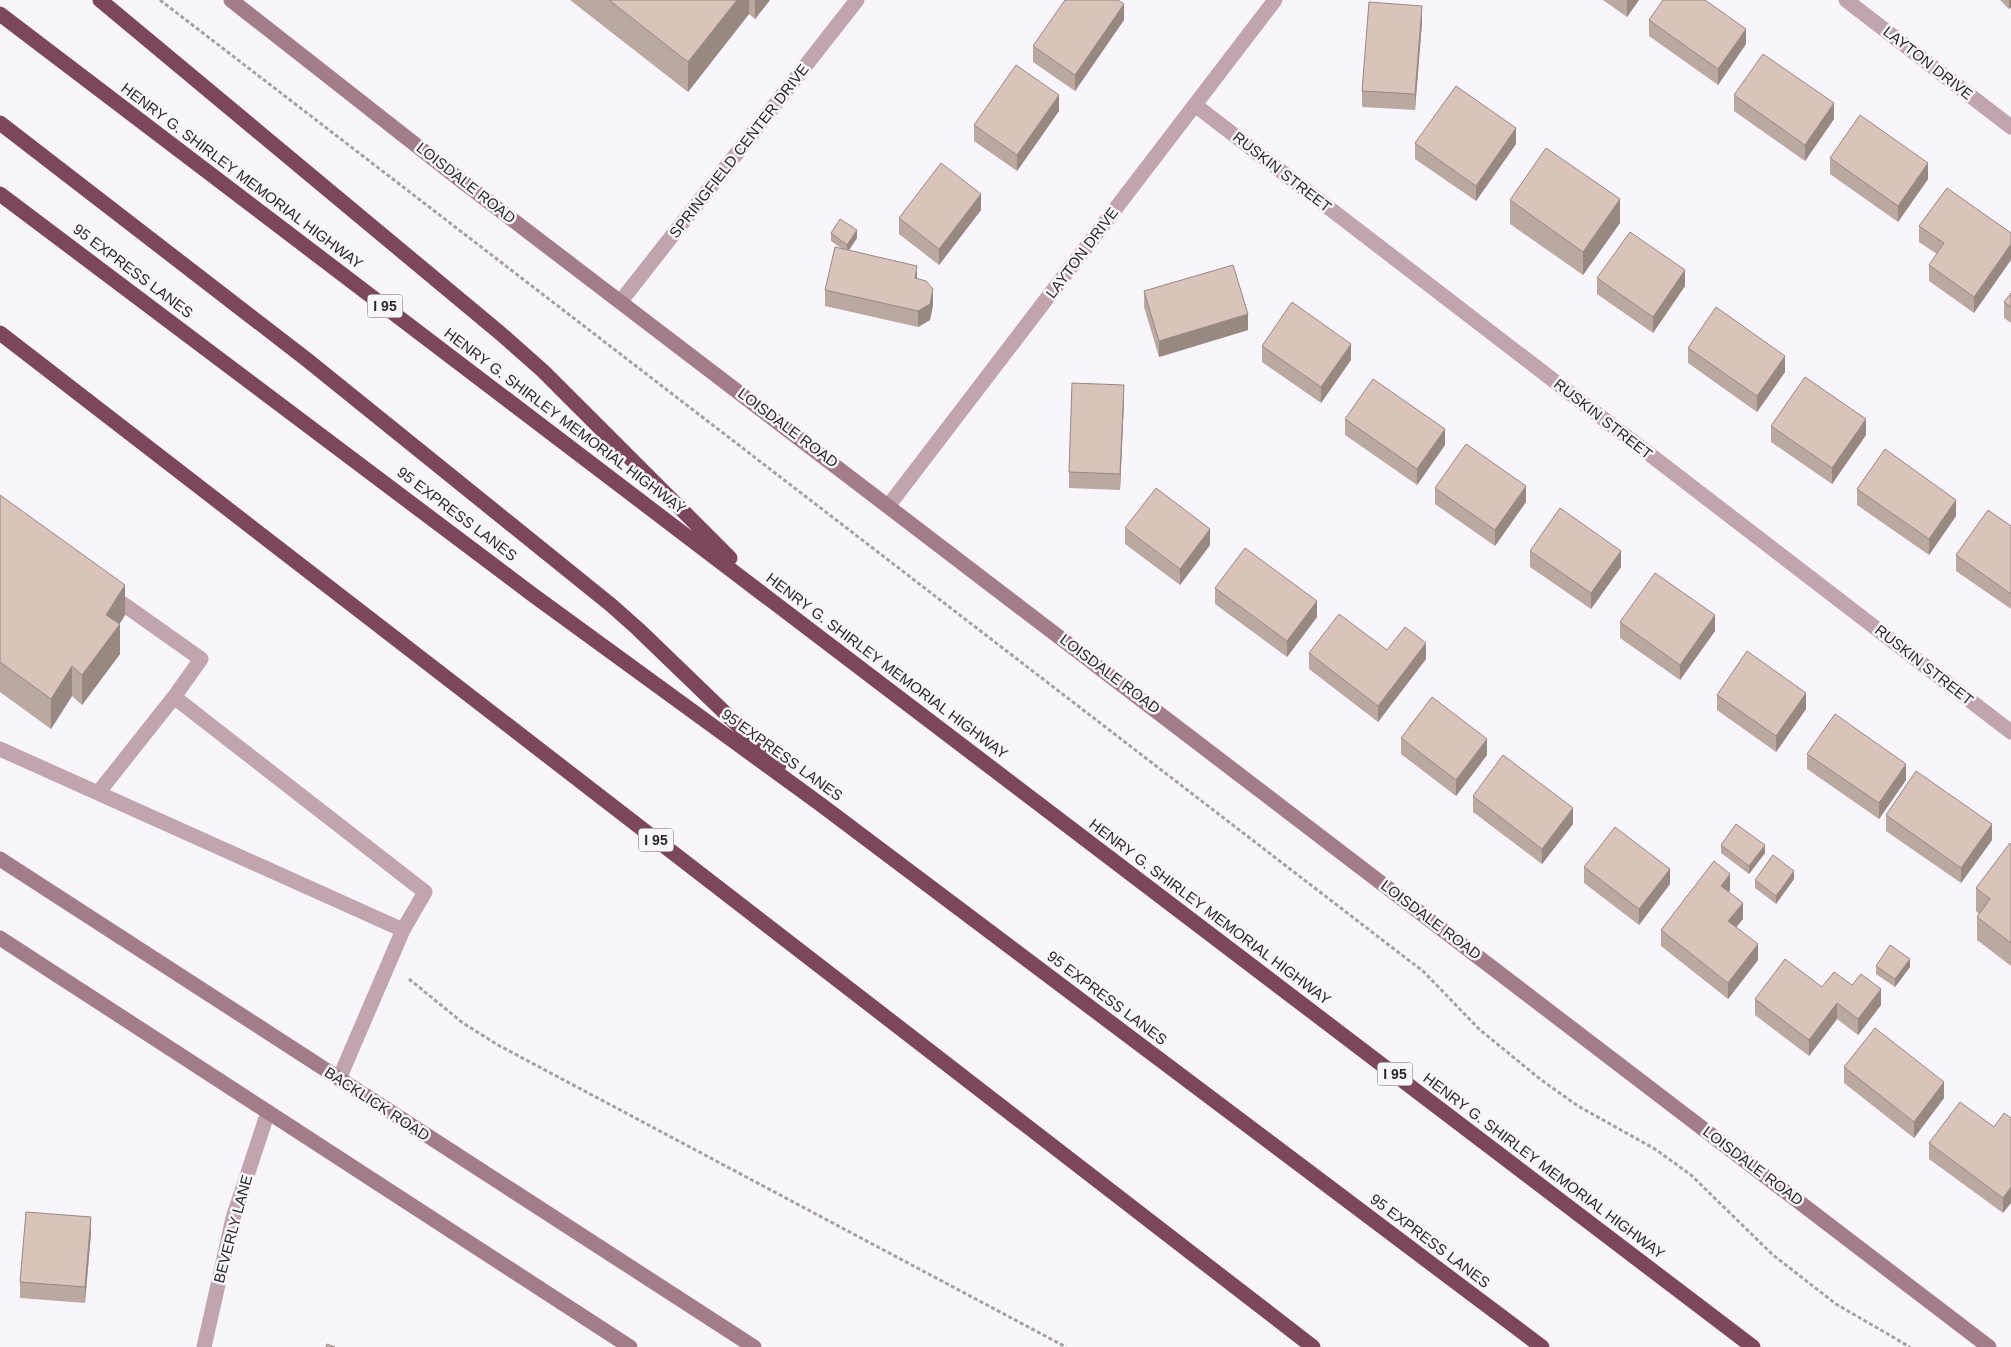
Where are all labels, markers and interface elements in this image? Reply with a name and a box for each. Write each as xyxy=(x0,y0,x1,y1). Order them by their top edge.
street label: LAYTON DRIVE xyxy=(1880,22,1976,103)
street label: SPRINGFIELD CENTER DRIVE xyxy=(665,60,812,241)
street label: HENRY G. SHIRLEY MEMORIAL HIGHWAY xyxy=(118,79,366,272)
street label: RUSKIN STREET xyxy=(1230,128,1335,215)
street label: LOISDALE ROAD xyxy=(413,139,519,227)
street label: LAYTON DRIVE xyxy=(1042,204,1121,301)
street label: 95 EXPRESS LANES xyxy=(70,220,196,321)
road number: I 95 xyxy=(368,294,402,318)
street label: HENRY G. SHIRLEY MEMORIAL HIGHWAY xyxy=(441,324,689,517)
street label: RUSKIN STREET xyxy=(1551,375,1656,462)
street label: LOISDALE ROAD xyxy=(735,384,842,471)
street label: 95 EXPRESS LANES xyxy=(394,463,520,564)
street label: HENRY G. SHIRLEY MEMORIAL HIGHWAY xyxy=(763,569,1011,762)
street label: RUSKIN STREET xyxy=(1872,621,1977,708)
street label: LOISDALE ROAD xyxy=(1057,630,1164,717)
street label: 95 EXPRESS LANES xyxy=(719,705,846,804)
street label: HENRY G. SHIRLEY MEMORIAL HIGHWAY xyxy=(1086,815,1334,1008)
road number: I 95 xyxy=(638,828,674,852)
street label: LOISDALE ROAD xyxy=(1378,876,1485,963)
street label: 95 EXPRESS LANES xyxy=(1044,947,1170,1048)
road number: I 95 xyxy=(1378,1062,1412,1086)
street label: BACKLICK ROAD xyxy=(322,1063,433,1144)
street label: HENRY G. SHIRLEY MEMORIAL HIGHWAY xyxy=(1420,1069,1668,1262)
street label: LOISDALE ROAD xyxy=(1700,1122,1807,1209)
street label: BEVERLY LANE xyxy=(210,1173,255,1285)
street label: 95 EXPRESS LANES xyxy=(1367,1190,1493,1291)

